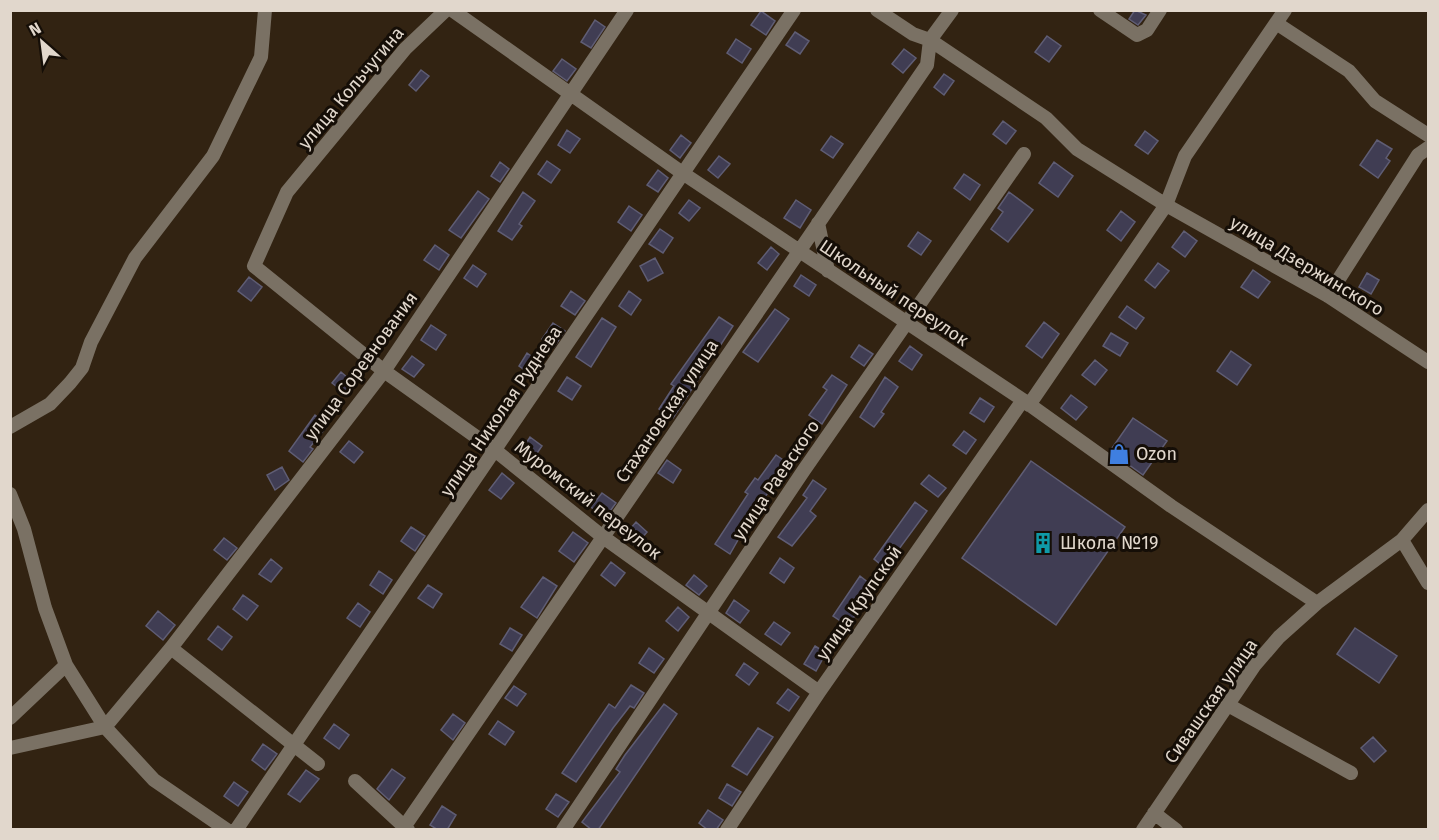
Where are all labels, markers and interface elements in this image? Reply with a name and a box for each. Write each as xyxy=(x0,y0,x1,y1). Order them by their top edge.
north arrow xyxy=(12,12,72,72)
text: N xyxy=(26,18,44,40)
street label: улица Кольчугина xyxy=(293,22,409,154)
street label: улица Дзержинского xyxy=(1226,211,1388,321)
street label: Школьный переулок xyxy=(815,235,973,351)
street label: улица Соревнования xyxy=(300,287,422,445)
street label: улица Николая Руднева xyxy=(436,321,566,501)
street label: Стахановская улица xyxy=(611,335,723,487)
street label: улица Раевского xyxy=(728,416,824,544)
street label: Муромский переулок xyxy=(510,436,666,565)
shop icon: Ozon xyxy=(1107,442,1131,466)
place label: Ozon xyxy=(1136,443,1177,465)
building icon: Школа №19 xyxy=(1031,531,1055,555)
place label: Школа №19 xyxy=(1060,532,1159,554)
street label: улица Крупской xyxy=(811,542,907,664)
street label: Сивашская улица xyxy=(1160,634,1262,768)

